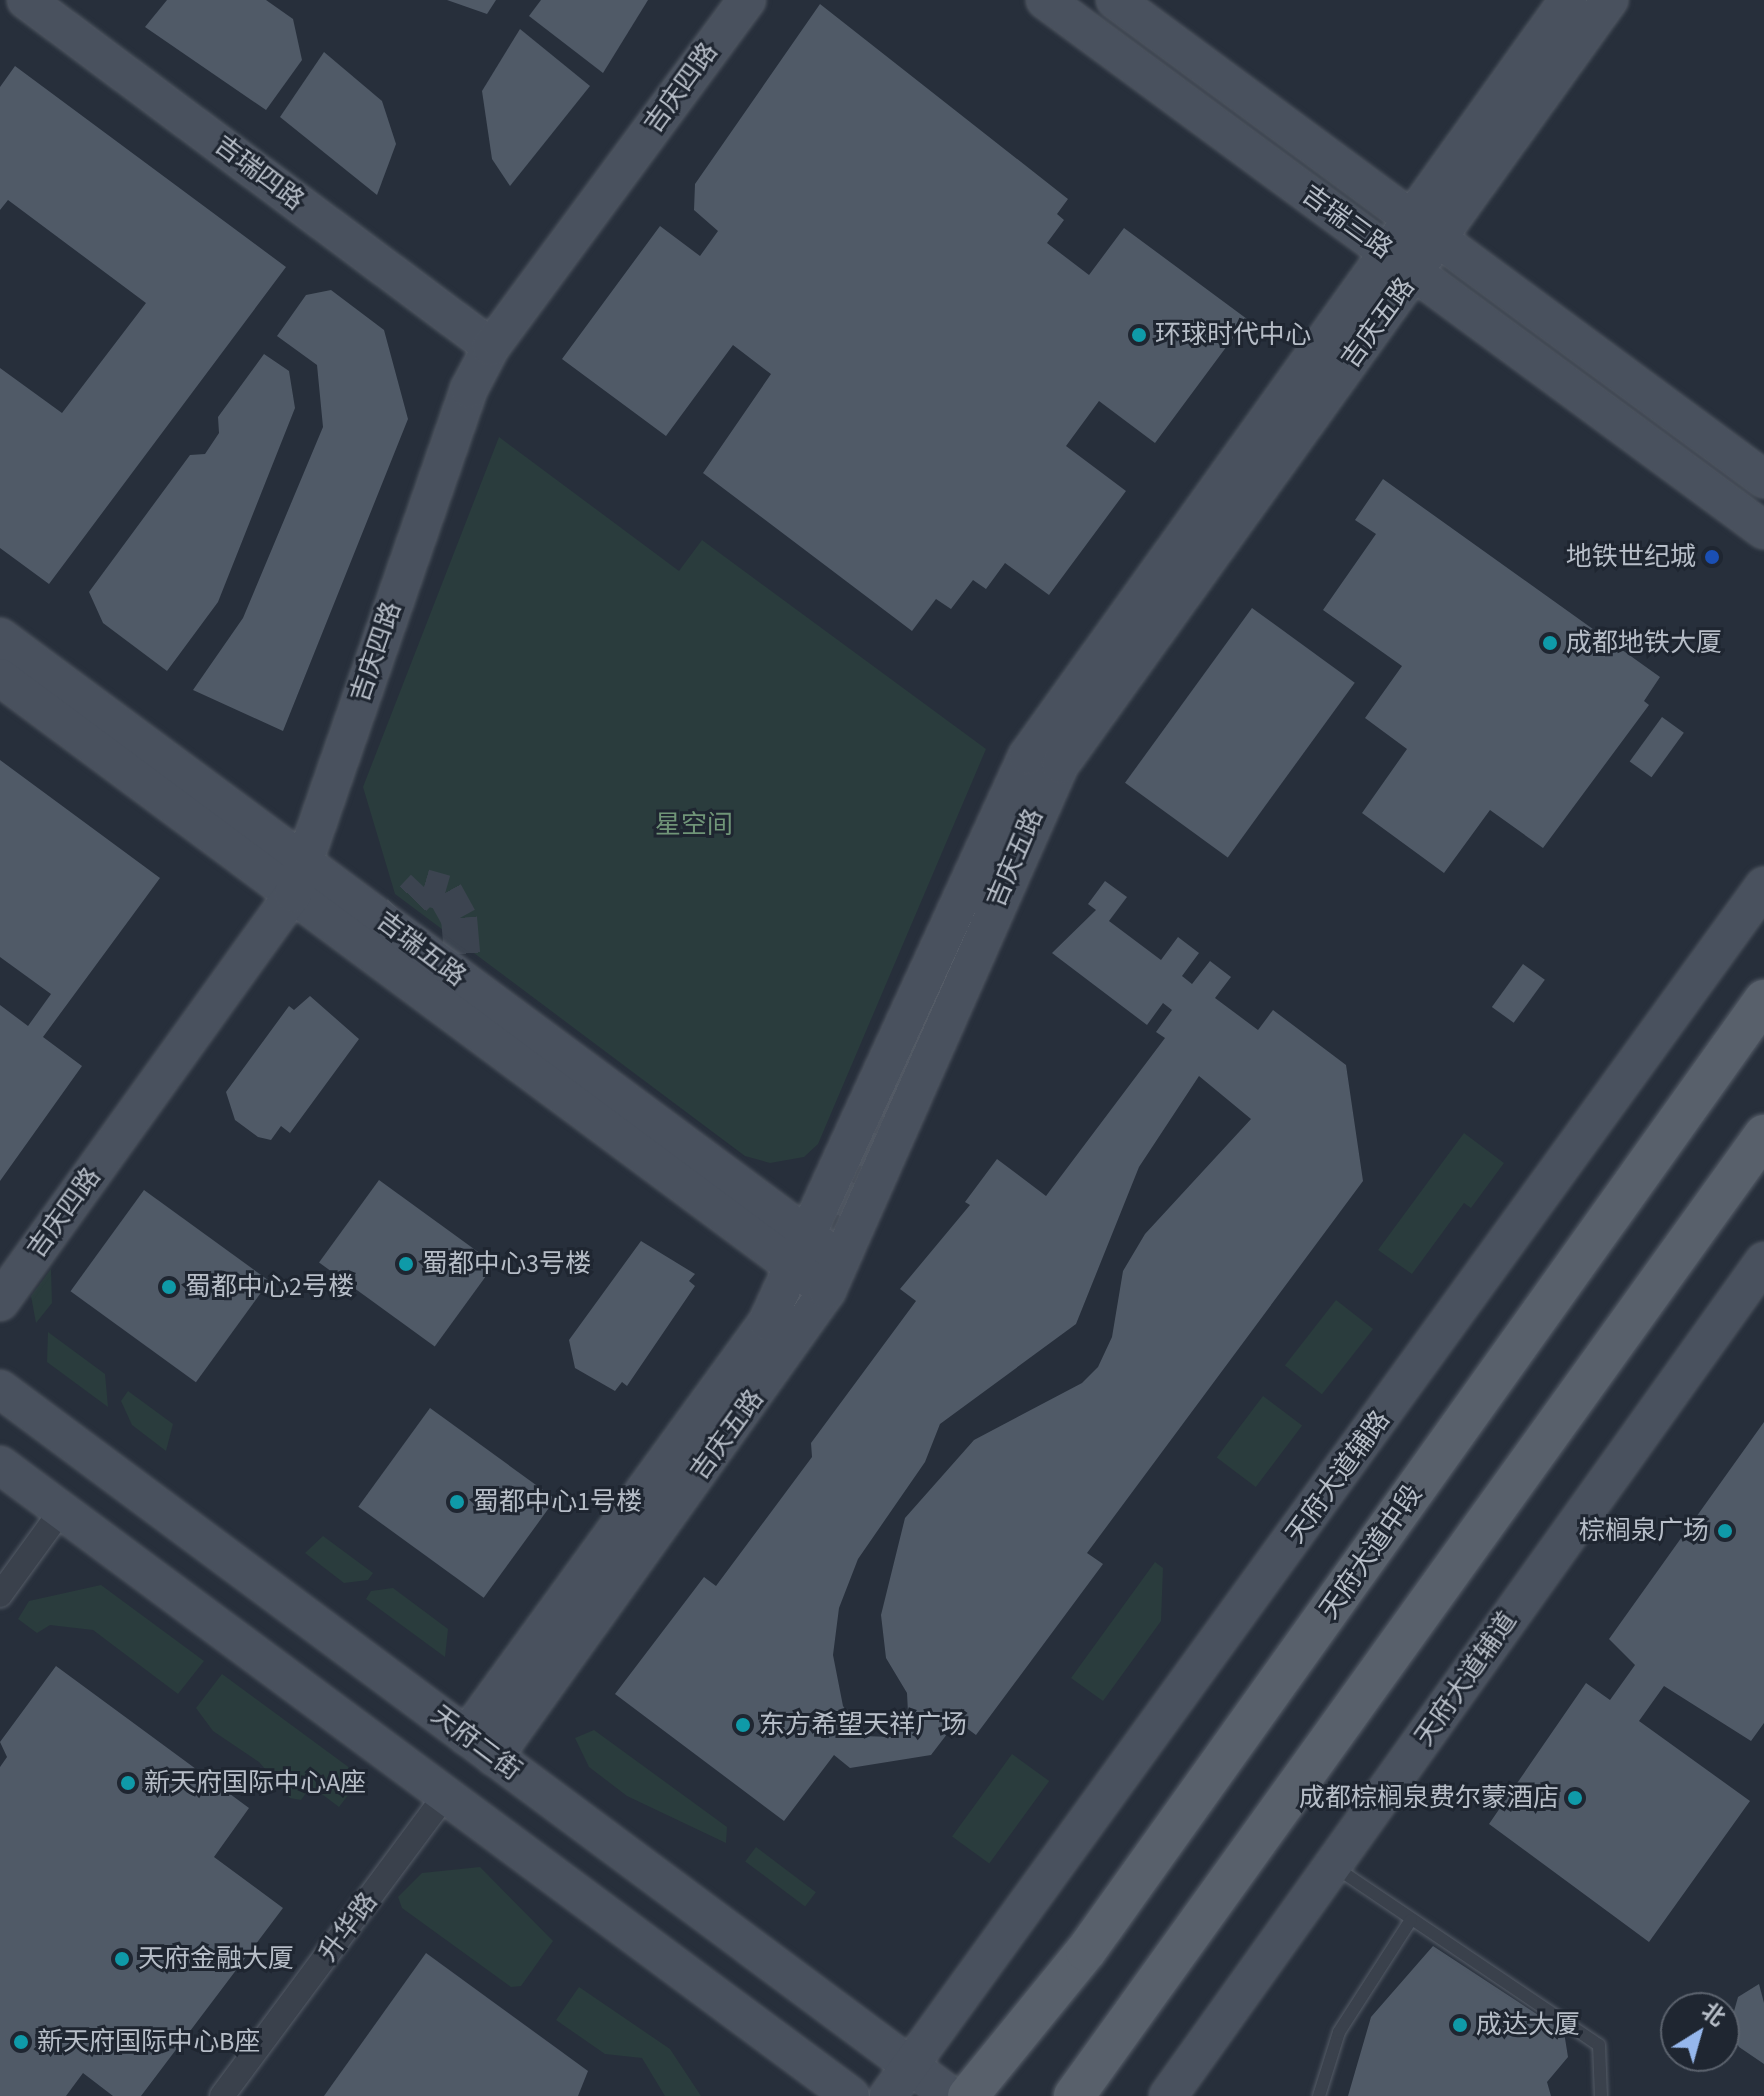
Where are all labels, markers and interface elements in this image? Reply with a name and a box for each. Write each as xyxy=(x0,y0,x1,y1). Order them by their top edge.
street label: 吉庆四路 xyxy=(638,37,724,139)
street label: 吉瑞四路 xyxy=(208,129,310,217)
street label: 吉瑞三路 xyxy=(1296,179,1398,265)
street label: 吉庆五路 xyxy=(1335,272,1421,374)
place label: 环球时代中心 xyxy=(1155,319,1311,351)
marker: 环球时代中心 xyxy=(1130,326,1148,344)
place label: 地铁世纪城 xyxy=(1566,541,1696,573)
marker: 地铁世纪城 xyxy=(1703,548,1721,566)
street label: 吉庆四路 xyxy=(344,598,408,706)
place label: 成都地铁大厦 xyxy=(1566,627,1722,659)
marker: 成都地铁大厦 xyxy=(1541,634,1559,652)
street label: 吉庆五路 xyxy=(980,804,1050,912)
park label: 星空间 xyxy=(655,809,733,841)
street label: 吉瑞五路 xyxy=(370,905,472,993)
street label: 吉庆四路 xyxy=(21,1162,107,1264)
place label: 蜀都中心3号楼 xyxy=(422,1248,591,1280)
marker: 蜀都中心3号楼 xyxy=(397,1255,415,1273)
place label: 蜀都中心2号楼 xyxy=(185,1271,354,1303)
marker: 蜀都中心2号楼 xyxy=(160,1278,178,1296)
street label: 吉庆五路 xyxy=(684,1384,770,1486)
street label: 天府大道辅路 xyxy=(1280,1405,1396,1549)
street label: 天府大道中段 xyxy=(1313,1479,1429,1625)
place label: 蜀都中心1号楼 xyxy=(473,1486,642,1518)
marker: 蜀都中心1号楼 xyxy=(448,1493,466,1511)
place label: 棕榈泉广场 xyxy=(1579,1515,1709,1547)
marker: 棕榈泉广场 xyxy=(1716,1522,1734,1540)
street label: 天府大道辅道 xyxy=(1408,1606,1524,1752)
street label: 天府二街 xyxy=(425,1699,527,1787)
place label: 东方希望天祥广场 xyxy=(759,1709,967,1741)
marker: 东方希望天祥广场 xyxy=(734,1716,752,1734)
place label: 新天府国际中心A座 xyxy=(144,1767,366,1799)
marker: 新天府国际中心A座 xyxy=(119,1774,137,1792)
place label: 成都棕榈泉费尔蒙酒店 xyxy=(1299,1782,1559,1814)
marker: 成都棕榈泉费尔蒙酒店 xyxy=(1566,1789,1584,1807)
street label: 升华路 xyxy=(312,1886,384,1968)
place label: 天府金融大厦 xyxy=(138,1943,294,1975)
marker: 天府金融大厦 xyxy=(113,1950,131,1968)
north arrow xyxy=(1660,1992,1740,2072)
text: 北 xyxy=(1695,1995,1732,2034)
place label: 成达大厦 xyxy=(1476,2009,1580,2041)
marker: 成达大厦 xyxy=(1451,2016,1469,2034)
place label: 新天府国际中心B座 xyxy=(37,2026,260,2058)
marker: 新天府国际中心B座 xyxy=(12,2033,30,2051)

